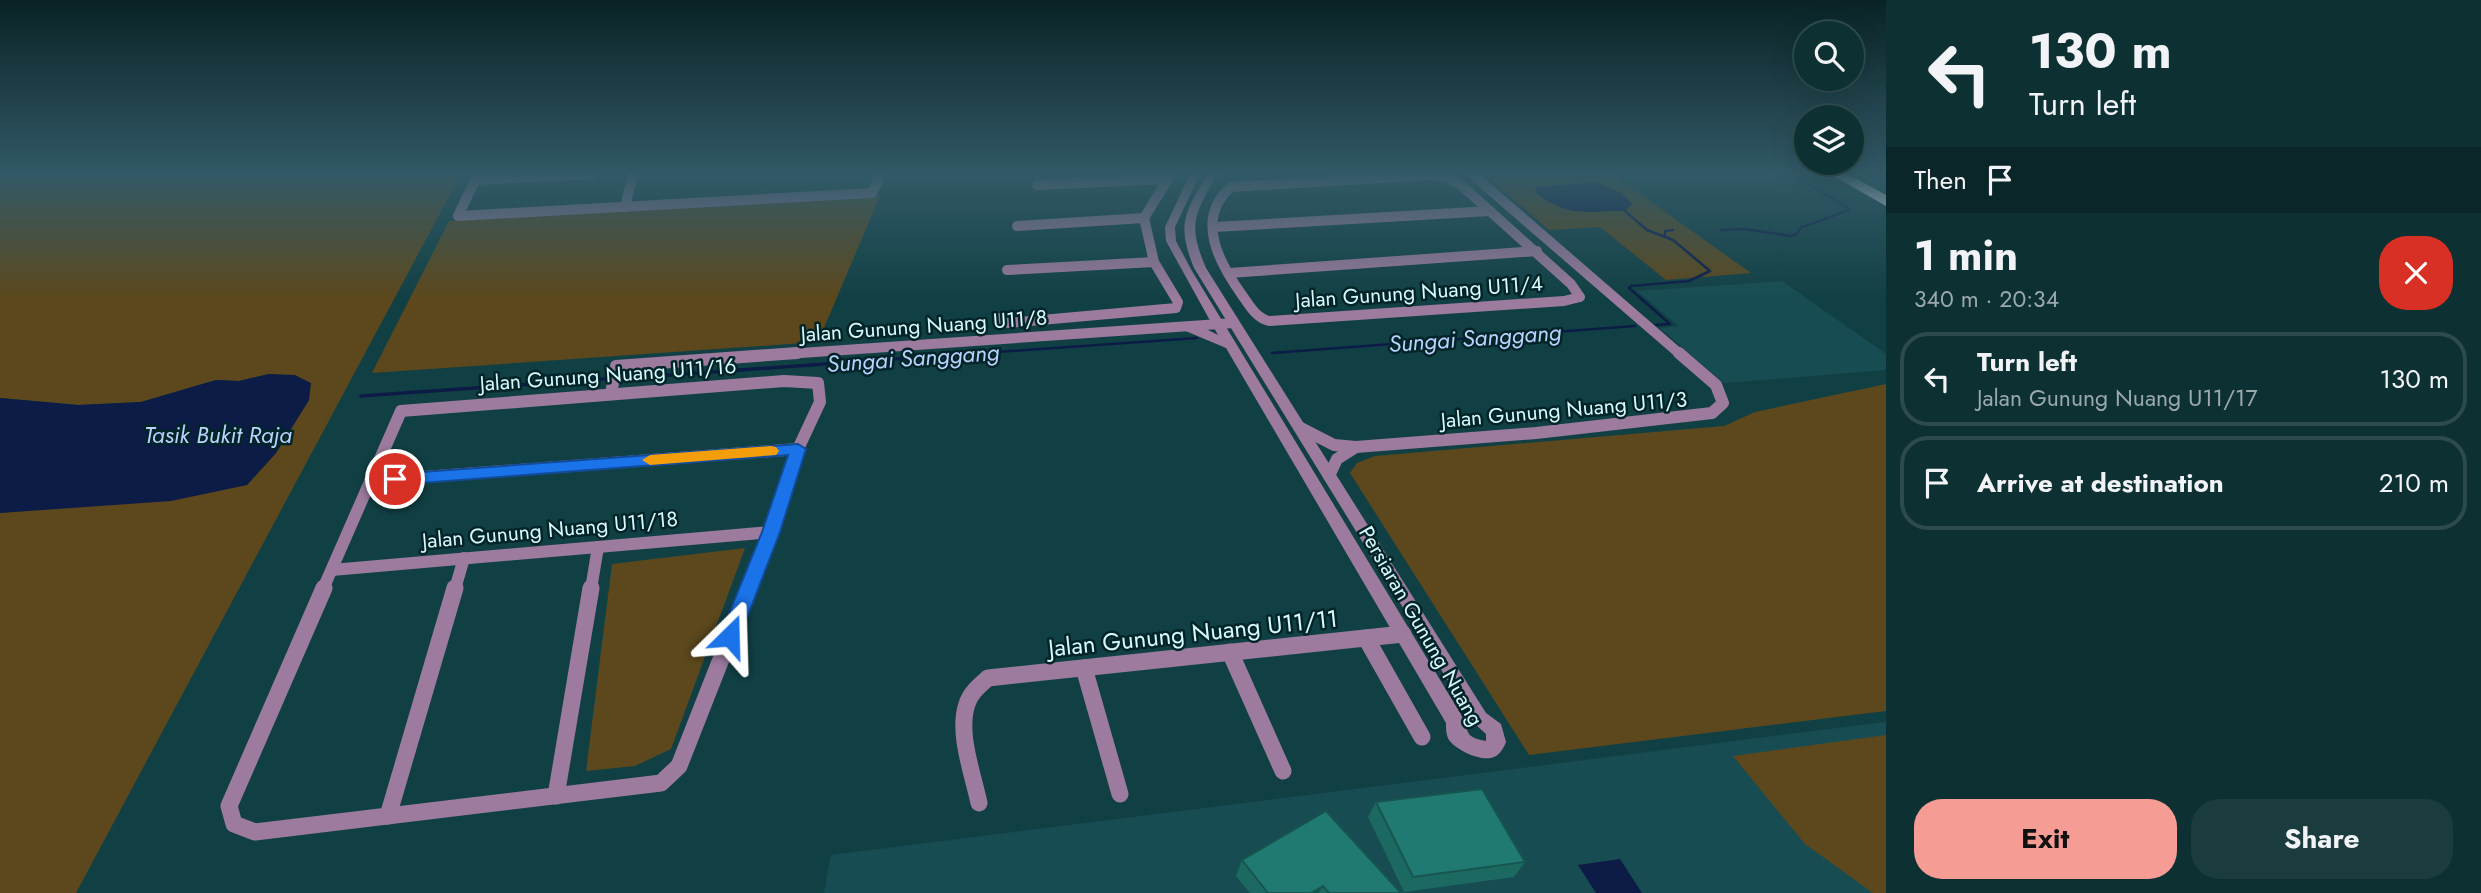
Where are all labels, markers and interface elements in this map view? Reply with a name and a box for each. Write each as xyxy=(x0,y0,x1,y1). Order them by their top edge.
text: 130 m xyxy=(2029,16,2172,86)
map controls xyxy=(1794,21,1864,175)
button: search xyxy=(1794,21,1864,91)
icon: left xyxy=(1914,28,2005,119)
text: Turn left xyxy=(2029,81,2136,127)
button: layers xyxy=(1794,105,1864,175)
text: Then xyxy=(1914,161,1967,199)
icon: arrive xyxy=(1981,161,2019,199)
text: 1 min xyxy=(1914,225,2018,286)
button: close xyxy=(2379,236,2453,310)
street label: Jalan Gunung Nuang U11/4 xyxy=(1291,268,1544,316)
text: 340 m · 20:34 xyxy=(1914,282,2059,316)
street label: Jalan Gunung Nuang U11/8 xyxy=(797,302,1048,350)
water label: Sungai Sanggang xyxy=(1387,315,1563,361)
water label: Sungai Sanggang xyxy=(825,335,1001,381)
text: Turn left xyxy=(1977,343,2077,381)
street label: Jalan Gunung Nuang U11/16 xyxy=(476,351,737,399)
icon: left xyxy=(1918,360,1956,398)
text: 130 m xyxy=(2379,360,2449,398)
text: Jalan Gunung Nuang U11/17 xyxy=(1977,381,2257,415)
street label: Jalan Gunung Nuang U11/3 xyxy=(1437,384,1688,436)
water label: Tasik Bukit Raja xyxy=(144,418,292,452)
pin xyxy=(365,449,425,509)
icon: arrive xyxy=(376,460,414,498)
icon: arrive xyxy=(1918,464,1956,502)
text: Arrive at destination xyxy=(1977,464,2224,502)
text: 210 m xyxy=(2379,464,2449,502)
street label: Jalan Gunung Nuang U11/18 xyxy=(418,504,679,556)
street label: Persiaran Gunung Nuang xyxy=(1351,520,1491,732)
position arrow xyxy=(693,599,767,673)
street label: Jalan Gunung Nuang U11/11 xyxy=(1044,600,1339,666)
button: Exit xyxy=(1914,799,2177,879)
button: Share xyxy=(2191,799,2453,879)

